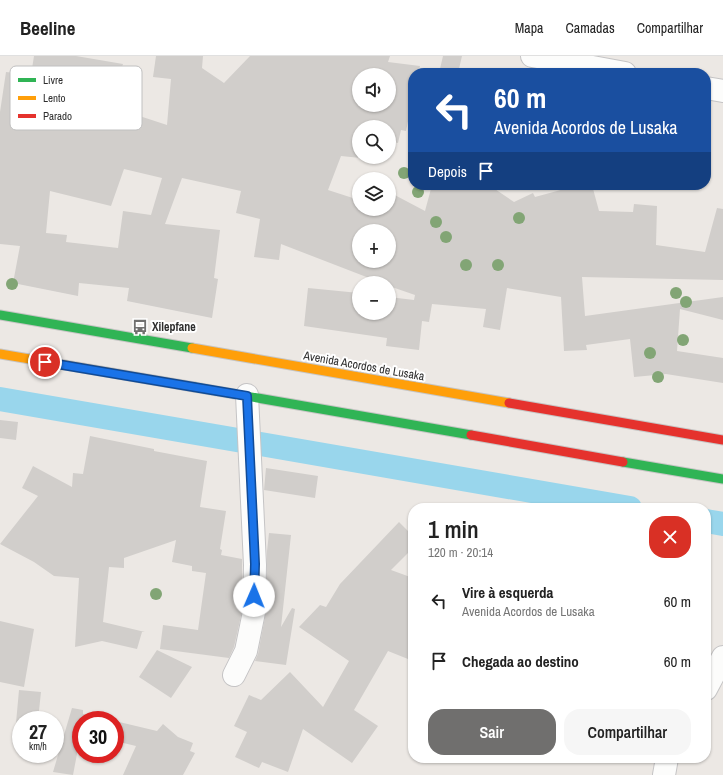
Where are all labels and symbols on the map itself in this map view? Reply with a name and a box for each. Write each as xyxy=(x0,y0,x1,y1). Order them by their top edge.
legend xyxy=(10,66,142,130)
text: Livre xyxy=(43,73,63,87)
text: Lento xyxy=(43,91,66,105)
text: Parado xyxy=(43,109,72,123)
bus stop icon: Xilepfane xyxy=(131,318,149,336)
place label: Xilepfane xyxy=(152,319,196,335)
pin xyxy=(28,345,62,379)
street label: Avenida Acordos de Lusaka xyxy=(301,347,426,385)
position arrow xyxy=(233,575,275,617)
speed limit sign: 30 xyxy=(72,711,124,763)

